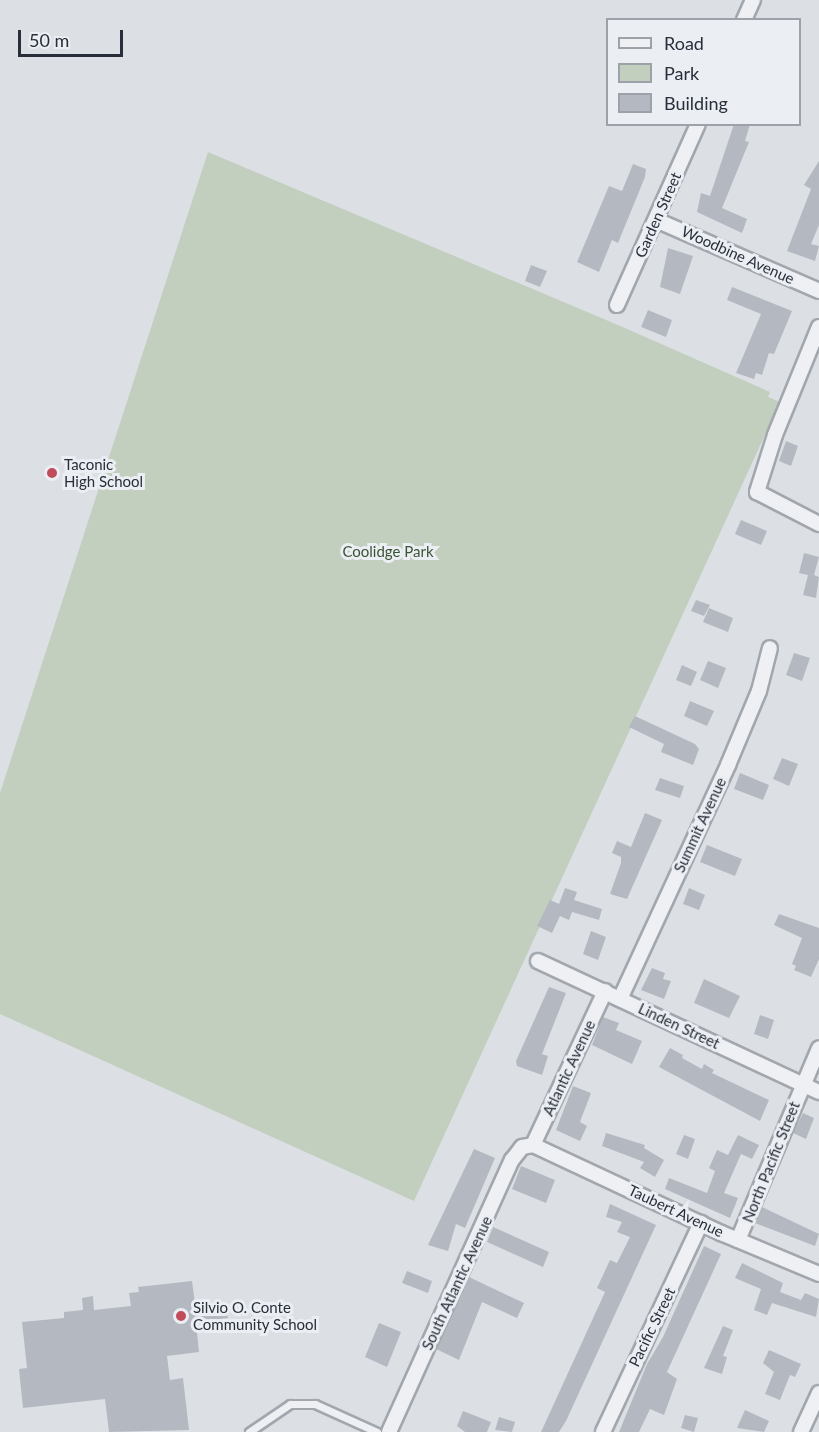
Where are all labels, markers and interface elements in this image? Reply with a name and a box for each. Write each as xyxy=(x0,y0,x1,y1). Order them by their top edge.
scale bar xyxy=(21,18,126,56)
legend xyxy=(606,18,801,126)
text: 50 m xyxy=(29,29,69,51)
text: Road xyxy=(664,32,704,54)
text: Park xyxy=(664,62,699,84)
text: Building xyxy=(664,92,728,114)
street label: Garden Street xyxy=(631,170,685,260)
street label: Woodbine Avenue xyxy=(679,222,797,288)
place label: Taconic High School xyxy=(64,455,143,490)
marker: Taconic High School xyxy=(45,466,59,480)
park label: Coolidge Park xyxy=(342,543,434,561)
street label: Summit Avenue xyxy=(670,774,730,876)
street label: Linden Street xyxy=(635,999,723,1053)
street label: Atlantic Avenue xyxy=(539,1017,599,1119)
street label: North Pacific Street xyxy=(739,1099,803,1225)
street label: Taubert Avenue xyxy=(625,1181,727,1241)
street label: South Atlantic Avenue xyxy=(418,1213,496,1353)
street label: Pacific Street xyxy=(625,1284,679,1370)
place label: Silvio O. Conte Community School xyxy=(193,1298,318,1333)
marker: Silvio O. Conte Community School xyxy=(174,1309,188,1323)

